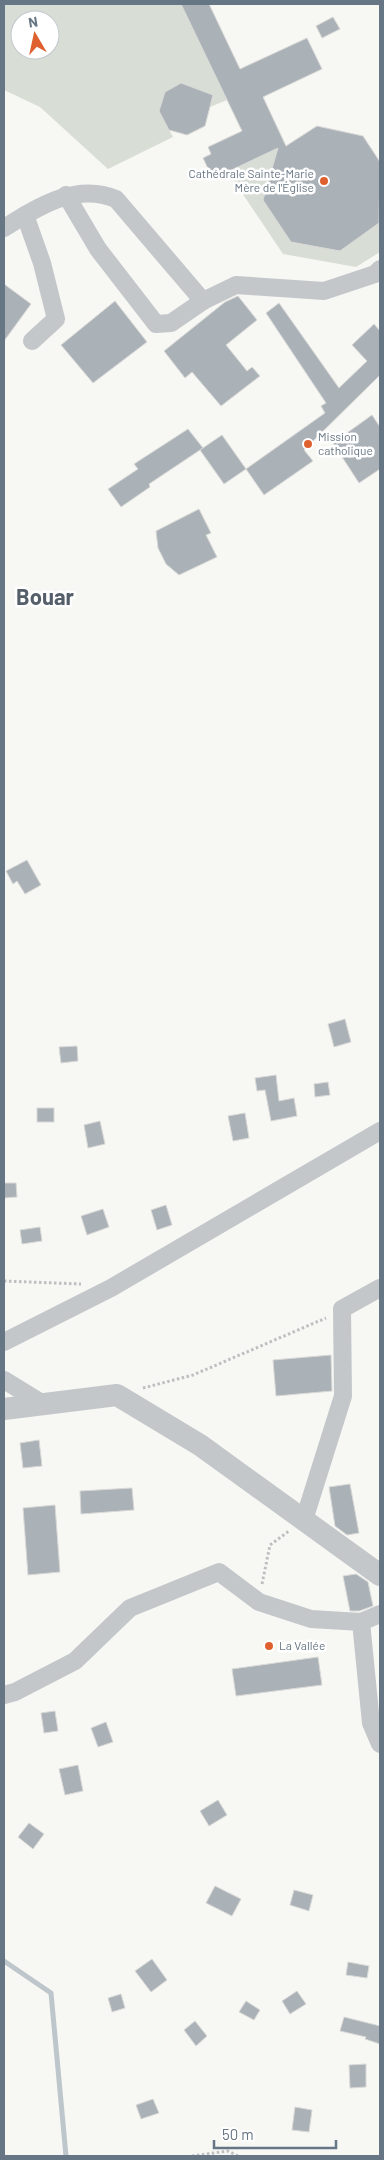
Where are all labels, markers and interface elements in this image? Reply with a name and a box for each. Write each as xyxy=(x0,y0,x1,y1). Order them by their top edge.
north arrow xyxy=(10,10,60,60)
text: N xyxy=(27,13,39,31)
place label: Cathédrale Sainte-Marie Mère de l'Église xyxy=(188,166,314,194)
marker: Cathédrale Sainte-Marie Mère de l'Église xyxy=(318,175,330,187)
place label: Mission catholique xyxy=(318,429,373,457)
marker: Mission catholique xyxy=(302,438,314,450)
district label: Bouar xyxy=(16,583,75,609)
place label: La Vallée xyxy=(279,1638,325,1652)
marker: La Vallée xyxy=(263,1640,275,1652)
scale bar xyxy=(214,2118,336,2150)
text: 50 m xyxy=(222,2125,254,2143)

